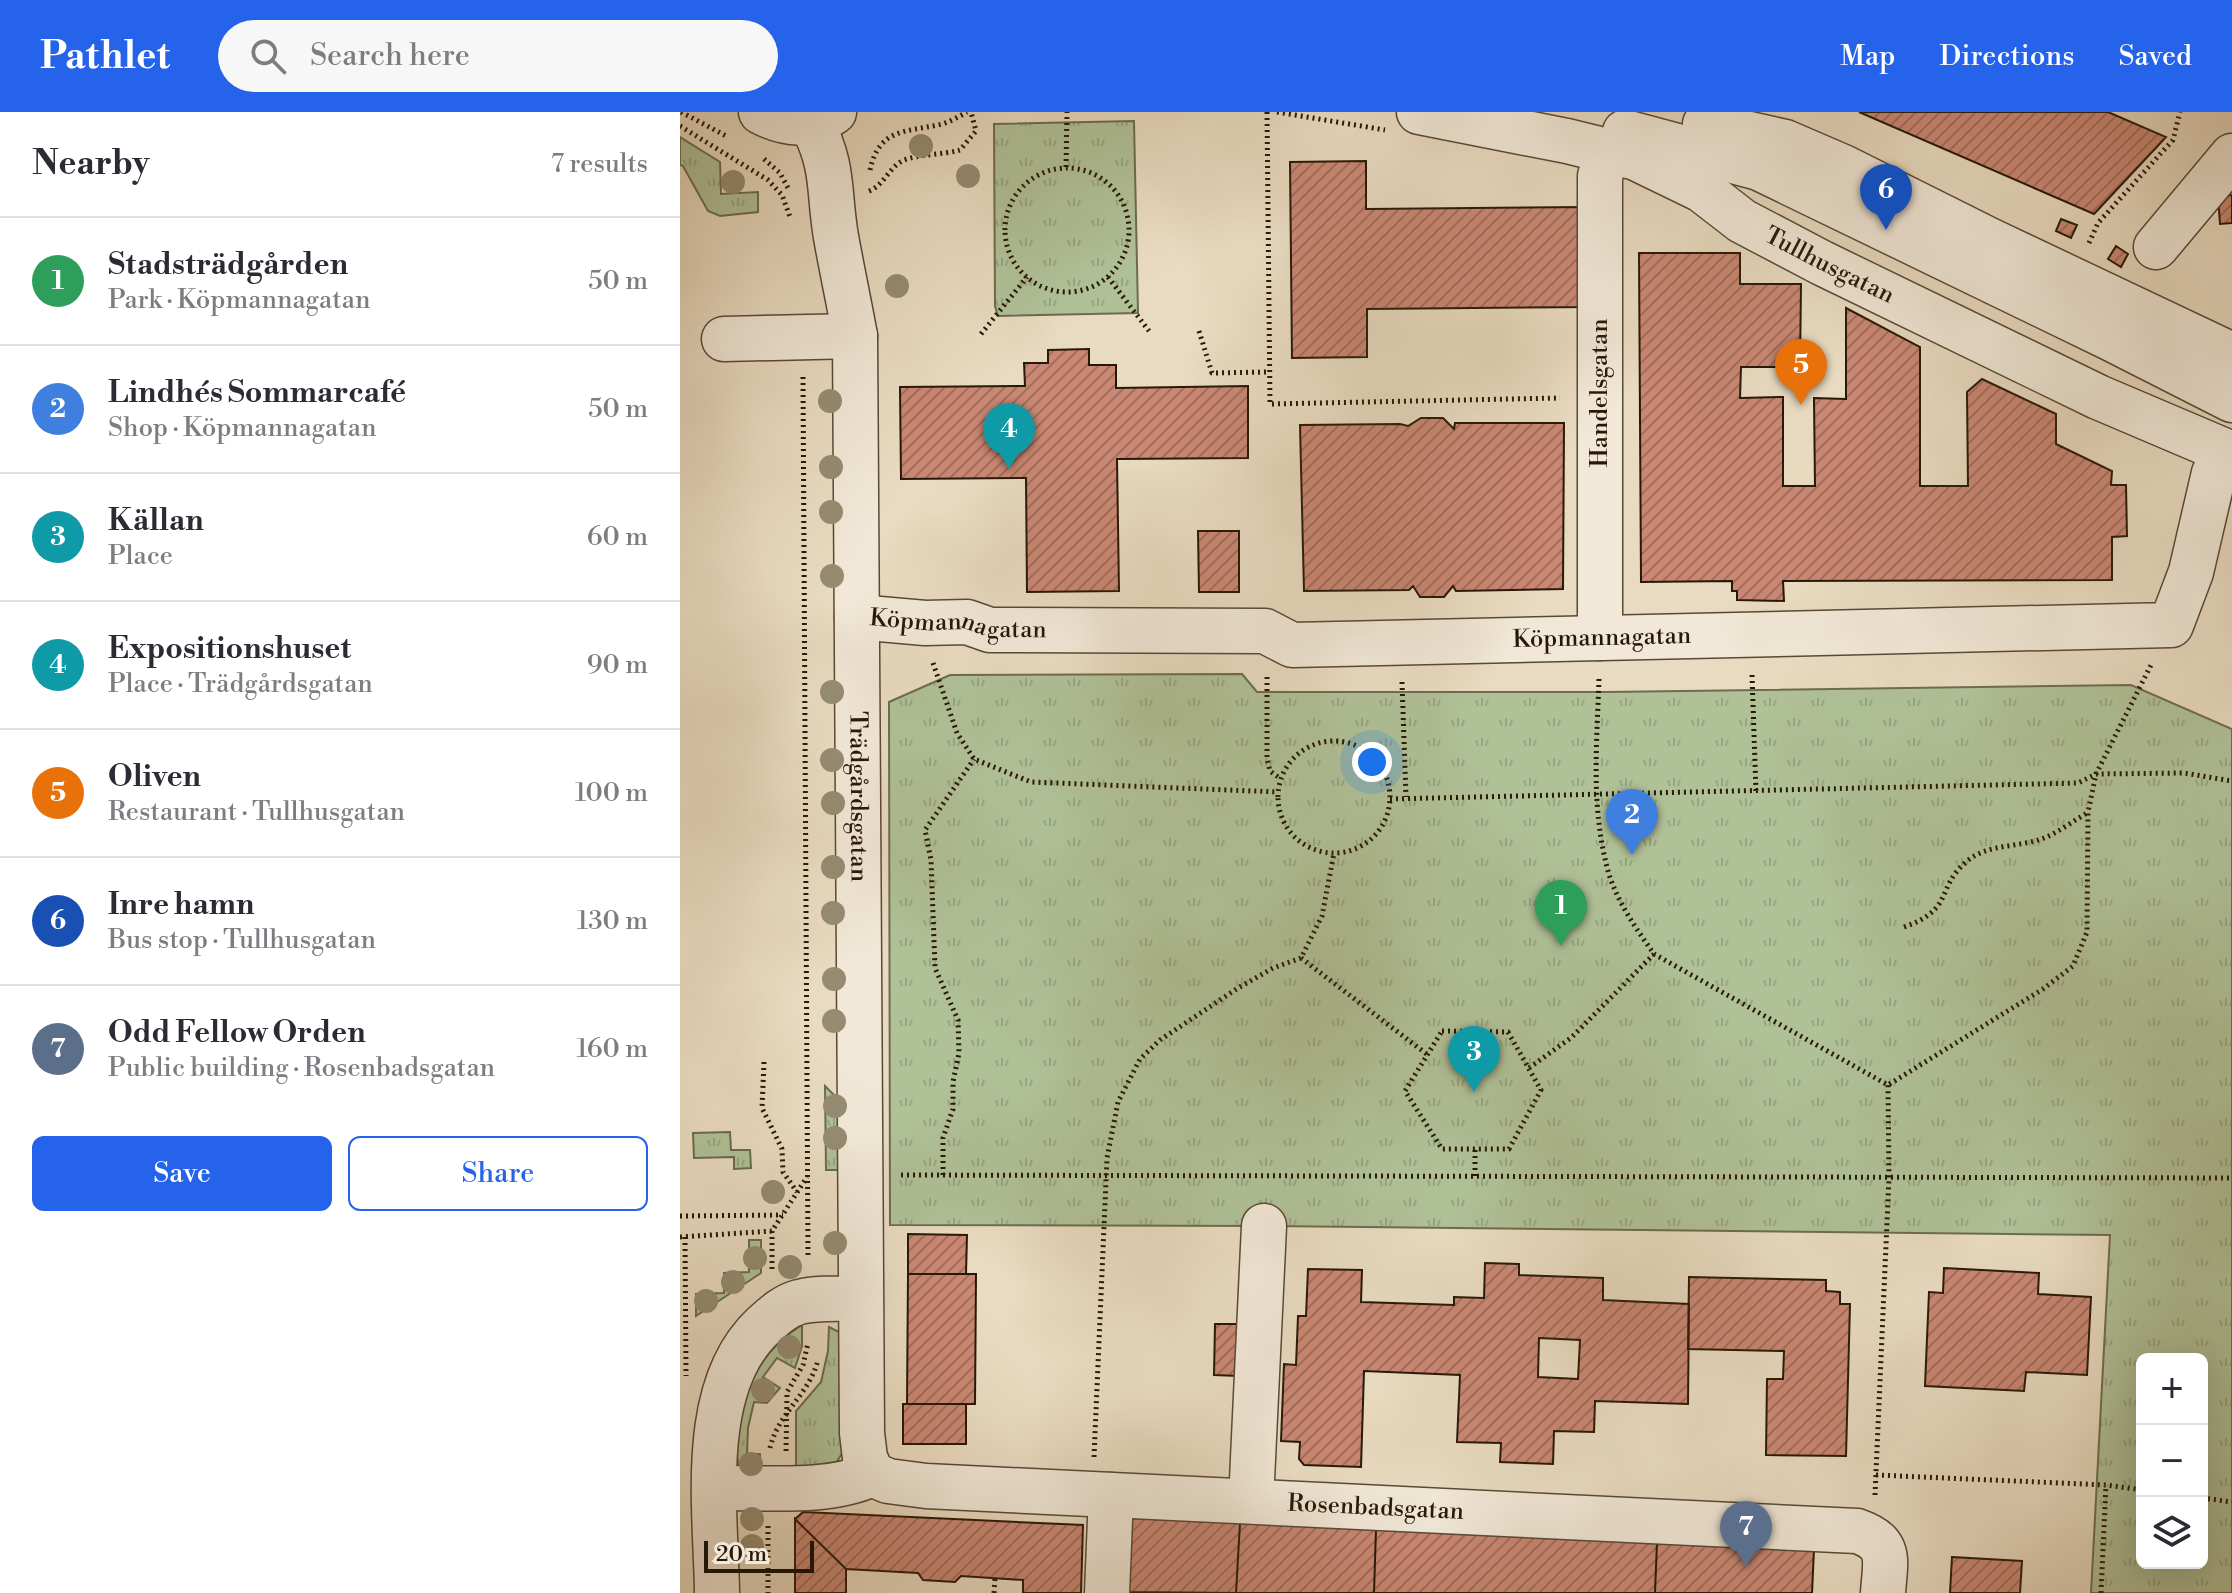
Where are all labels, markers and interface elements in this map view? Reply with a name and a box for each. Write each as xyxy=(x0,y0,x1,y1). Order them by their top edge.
search box xyxy=(218,20,778,92)
text: Pathlet xyxy=(40,33,170,80)
icon: search xyxy=(246,34,290,78)
text: Search here xyxy=(310,37,470,75)
text: Map xyxy=(1840,39,1895,74)
text: Directions xyxy=(1939,39,2074,74)
text: Saved xyxy=(2118,39,2192,74)
text: Nearby xyxy=(32,143,150,185)
text: 7 results xyxy=(551,148,648,180)
pin: 6 xyxy=(1860,164,1912,230)
street label: Tullhusgatan xyxy=(1759,221,1899,311)
text: Stadsträdgården xyxy=(108,246,348,284)
text: 1 xyxy=(52,265,64,297)
text: 50 m xyxy=(588,265,648,297)
text: Park · Köpmannagatan xyxy=(108,284,370,316)
street label: Handelsgatan xyxy=(1585,319,1615,467)
pin: 5 xyxy=(1775,339,1827,405)
text: Lindhés Sommarcafé xyxy=(108,374,406,412)
text: 2 xyxy=(50,393,66,425)
text: 50 m xyxy=(588,393,648,425)
pin: 4 xyxy=(983,403,1035,469)
text: Shop · Köpmannagatan xyxy=(108,412,376,444)
text: Källan xyxy=(108,502,204,540)
text: 3 xyxy=(50,521,66,553)
text: 60 m xyxy=(587,521,648,553)
text: Place xyxy=(108,540,173,572)
street label: Köpmannagatan xyxy=(868,603,1047,645)
street label: Köpmannagatan xyxy=(1512,621,1691,655)
text: Expositionshuset xyxy=(108,630,351,668)
text: 4 xyxy=(49,649,67,681)
text: 90 m xyxy=(587,649,648,681)
text: Place · Trädgårdsgatan xyxy=(108,668,373,700)
street label: Trädgårdsgatan xyxy=(842,711,873,882)
your location xyxy=(1352,742,1392,782)
text: Oliven xyxy=(108,758,201,796)
text: 5 xyxy=(50,777,66,809)
text: 100 m xyxy=(575,777,648,809)
pin: 2 xyxy=(1606,789,1658,855)
text: Restaurant · Tullhusgatan xyxy=(108,796,405,828)
pin: 1 xyxy=(1535,880,1587,946)
text: Inre hamn xyxy=(108,886,254,924)
text: 6 xyxy=(50,905,66,937)
text: 130 m xyxy=(577,905,648,937)
text: Bus stop · Tullhusgatan xyxy=(108,924,376,956)
text: Odd Fellow Orden xyxy=(108,1014,366,1052)
pin: 3 xyxy=(1448,1026,1500,1092)
text: 7 xyxy=(50,1033,66,1065)
text: 160 m xyxy=(577,1033,648,1065)
text: Public building · Rosenbadsgatan xyxy=(108,1052,495,1084)
button: Save xyxy=(32,1136,332,1211)
button: Share xyxy=(348,1136,648,1211)
map controls xyxy=(2136,1353,2208,1569)
button: + xyxy=(2136,1353,2208,1425)
button: − xyxy=(2136,1425,2208,1497)
street label: Rosenbadsgatan xyxy=(1287,1488,1465,1527)
button: layers xyxy=(2136,1497,2208,1569)
pin: 7 xyxy=(1720,1501,1772,1567)
scale bar xyxy=(704,1537,814,1573)
text: 20 m xyxy=(716,1541,767,1568)

